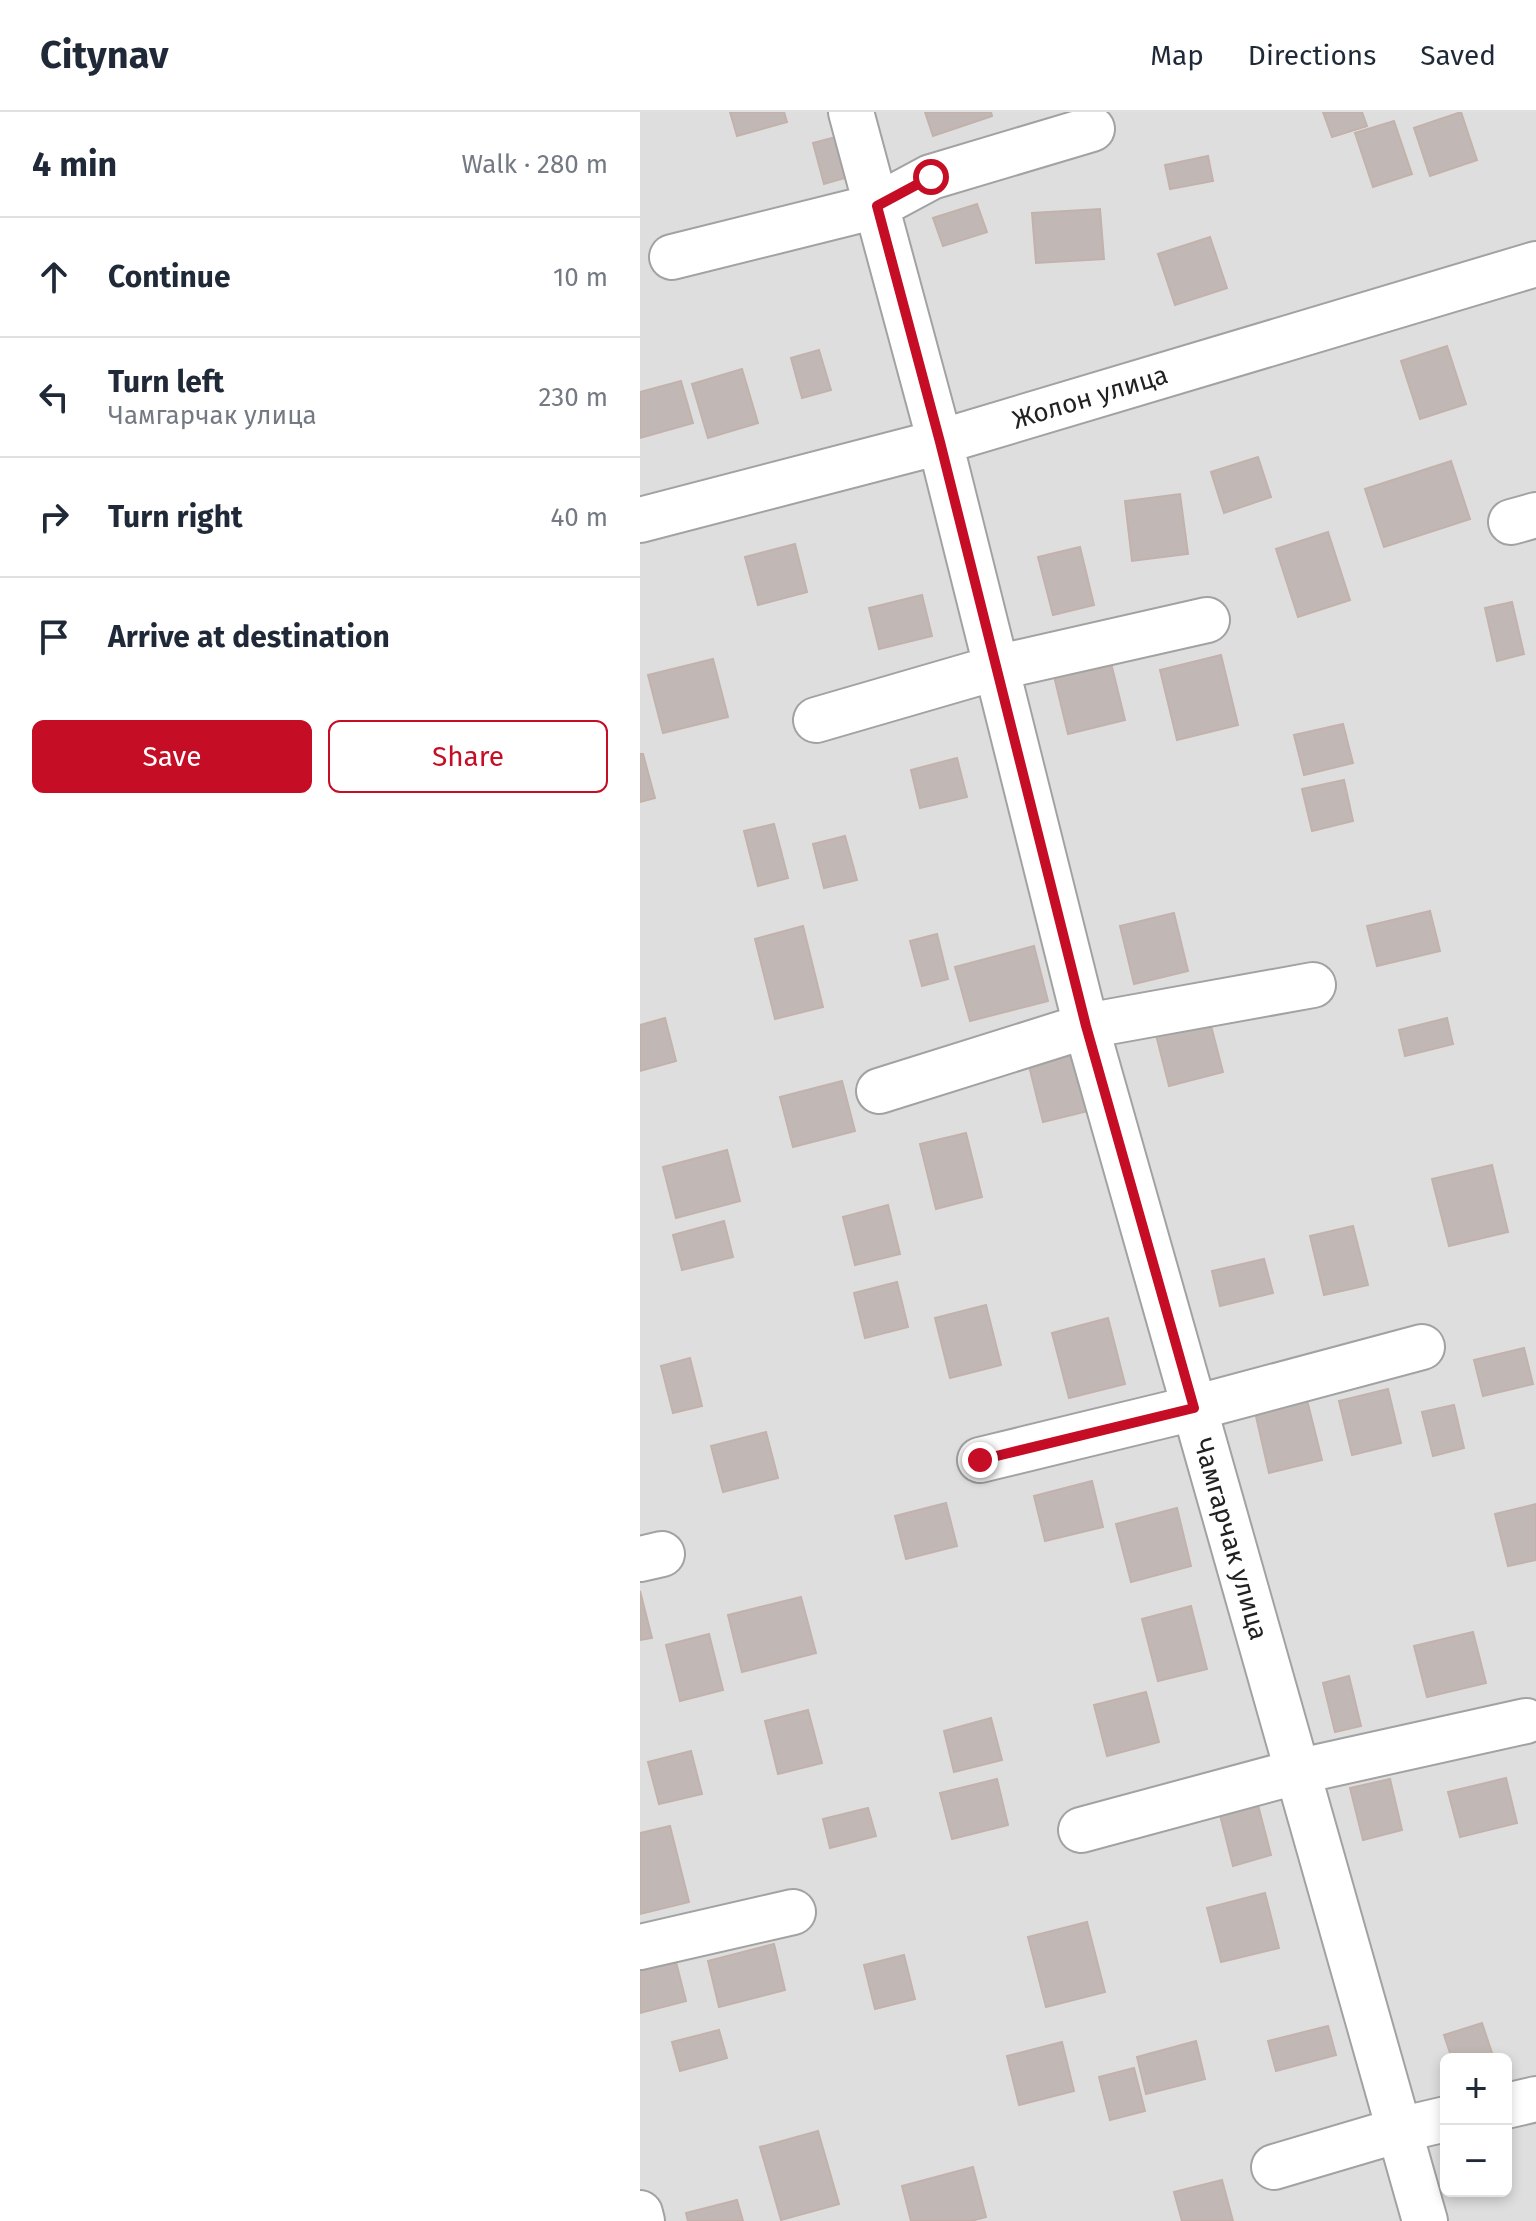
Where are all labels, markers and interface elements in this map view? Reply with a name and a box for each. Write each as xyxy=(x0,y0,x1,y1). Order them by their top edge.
text: Citynav xyxy=(40,32,168,78)
text: Map xyxy=(1150,39,1204,72)
text: Directions xyxy=(1248,39,1376,72)
text: Saved xyxy=(1420,39,1496,72)
text: 4 min xyxy=(32,144,117,185)
text: Walk · 280 m xyxy=(462,149,608,180)
route start xyxy=(913,159,949,195)
icon: ahead xyxy=(32,255,76,299)
text: Continue xyxy=(108,259,231,295)
text: 10 m xyxy=(553,262,608,293)
street label: Жолон улица xyxy=(1009,359,1172,436)
text: Turn left xyxy=(108,364,224,400)
icon: left xyxy=(32,375,76,419)
text: 230 m xyxy=(539,382,608,413)
text: Чамгарчак улица xyxy=(108,400,317,431)
icon: right xyxy=(32,495,76,539)
text: Turn right xyxy=(108,499,243,535)
text: 40 m xyxy=(550,502,608,533)
icon: arrive xyxy=(32,615,76,659)
text: Arrive at destination xyxy=(108,619,390,655)
button: Save xyxy=(32,720,312,793)
button: Share xyxy=(328,720,608,793)
street label: Чамгарчак улица xyxy=(1187,1435,1274,1644)
route end xyxy=(962,1442,998,1478)
map controls xyxy=(1440,2053,1512,2197)
button: + xyxy=(1440,2053,1512,2125)
button: − xyxy=(1440,2125,1512,2197)

